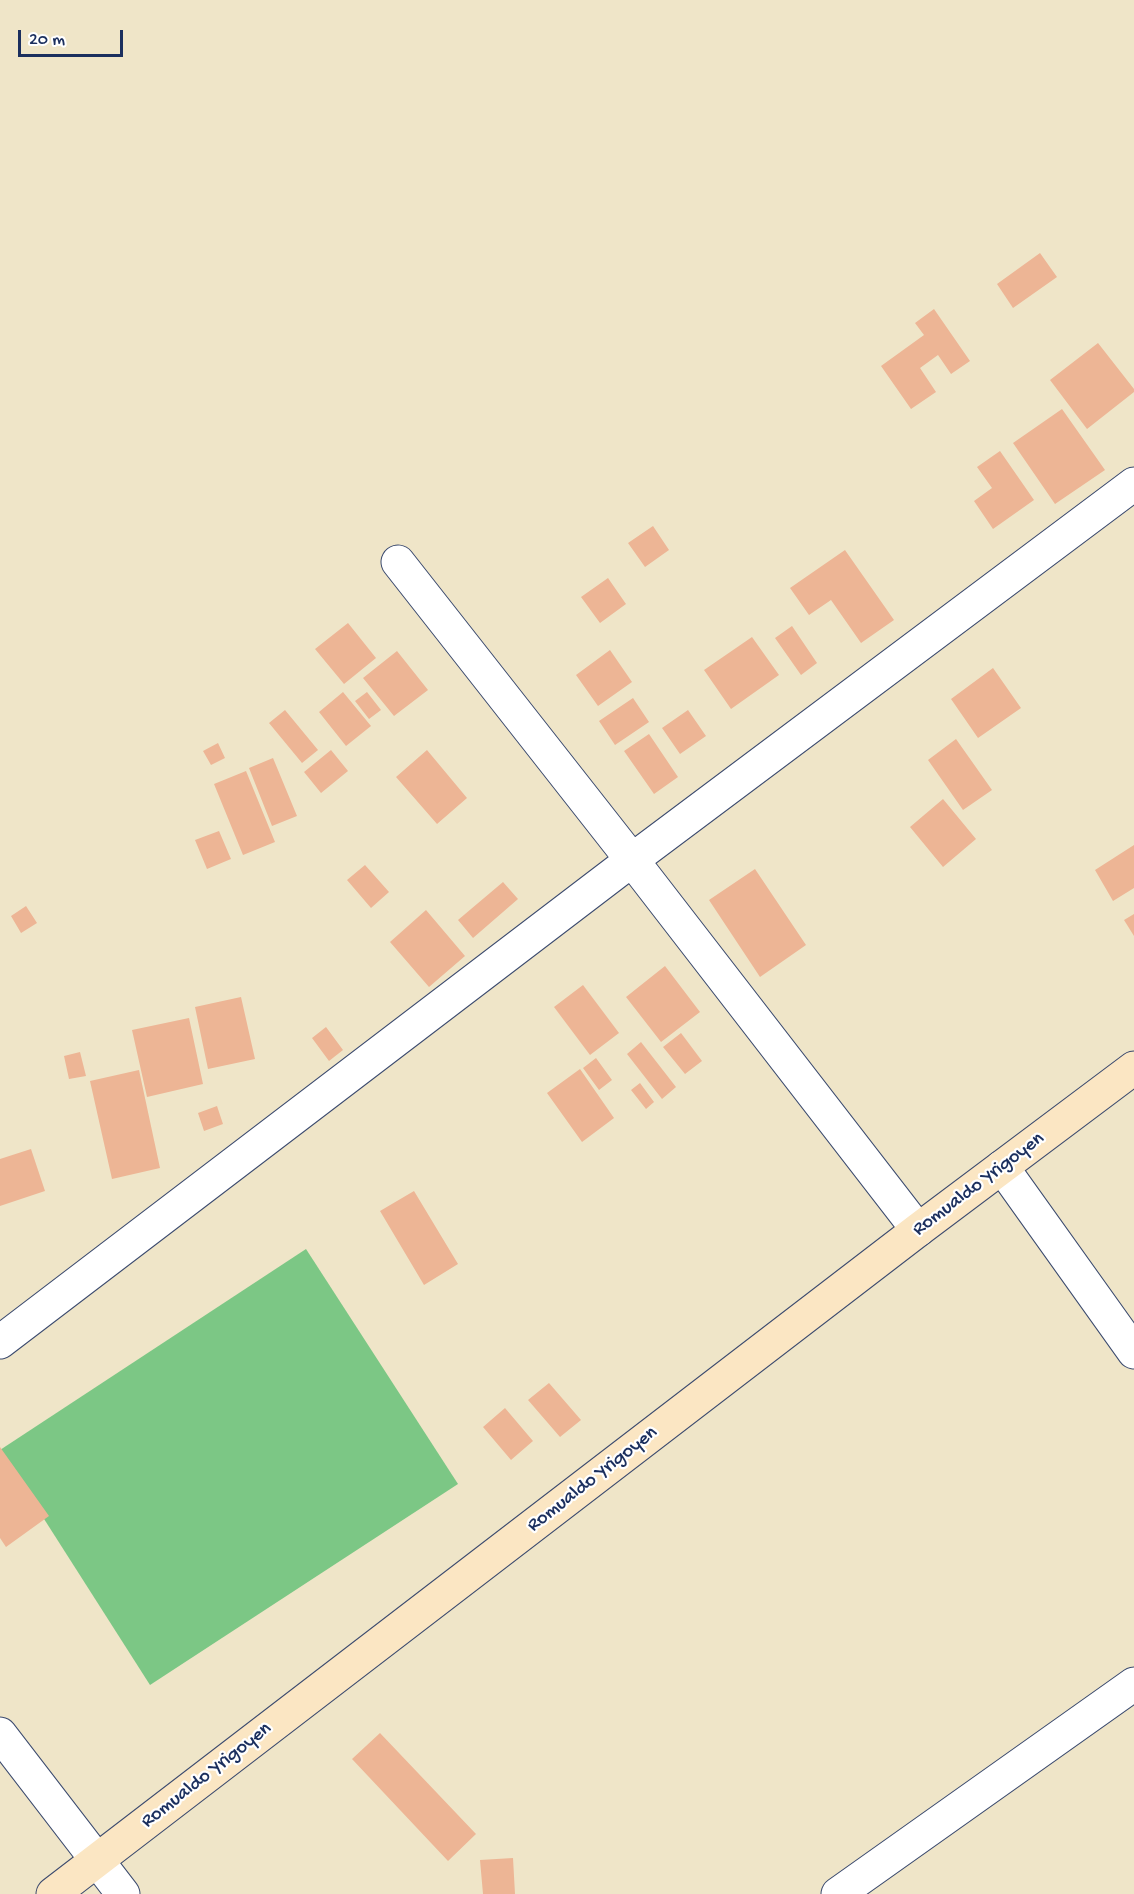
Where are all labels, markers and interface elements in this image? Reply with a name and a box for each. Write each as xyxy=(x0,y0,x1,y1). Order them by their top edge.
scale bar xyxy=(21,18,126,56)
text: 20 m xyxy=(29,30,65,51)
street label: Romualdo Yrigoyen xyxy=(908,1128,1050,1242)
street label: Romualdo Yrigoyen xyxy=(523,1422,663,1538)
street label: Romualdo Yrigoyen xyxy=(137,1718,277,1834)

